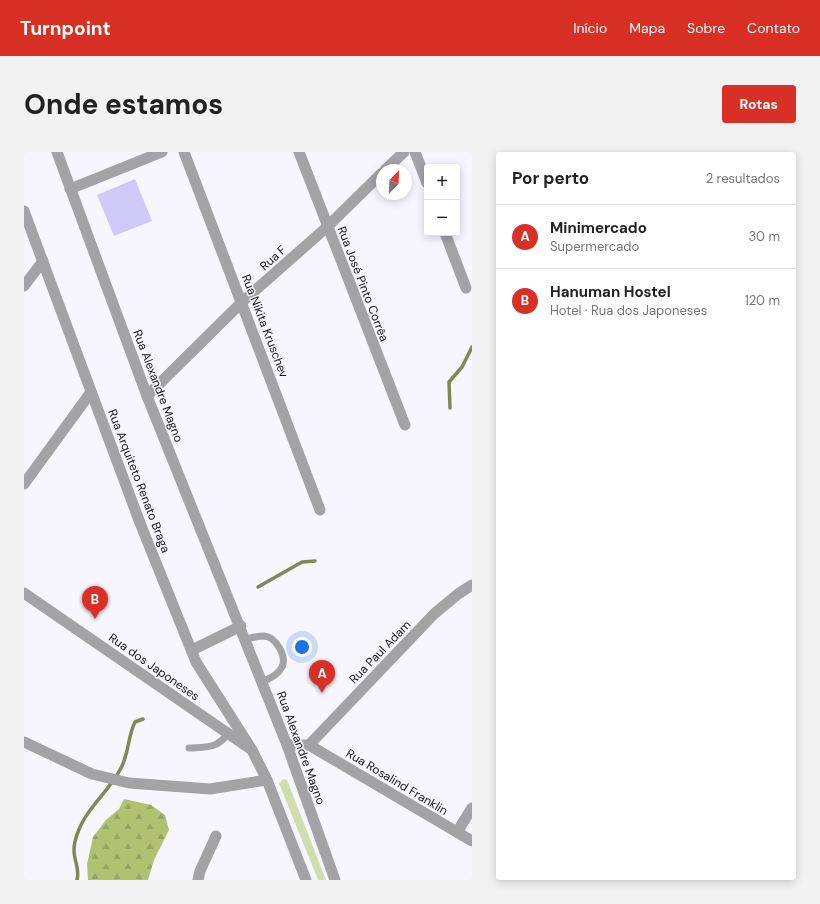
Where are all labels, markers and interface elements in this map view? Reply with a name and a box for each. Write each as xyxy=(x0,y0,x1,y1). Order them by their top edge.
text: Turnpoint xyxy=(20,16,111,41)
text: Início xyxy=(573,19,607,37)
text: Mapa xyxy=(629,19,665,37)
text: Sobre xyxy=(687,19,725,37)
text: Contato xyxy=(747,19,800,37)
button: Rotas xyxy=(722,85,796,123)
text: Onde estamos xyxy=(24,86,223,123)
north arrow xyxy=(376,164,412,200)
map controls xyxy=(424,164,460,236)
button: + xyxy=(424,164,460,200)
text: Por perto xyxy=(512,167,589,189)
text: 2 resultados xyxy=(706,170,780,187)
button: − xyxy=(424,200,460,236)
text: Minimercado xyxy=(550,218,647,238)
street label: Rua José Pinto Corrêa xyxy=(334,224,392,344)
text: A xyxy=(520,228,530,245)
text: 30 m xyxy=(748,228,780,245)
text: Supermercado xyxy=(550,238,639,255)
street label: Rua F xyxy=(256,242,290,274)
street label: Rua Nikita Kruschev xyxy=(238,272,292,380)
text: Hanuman Hostel xyxy=(550,282,671,302)
text: B xyxy=(521,292,529,309)
text: 120 m xyxy=(745,292,780,309)
text: Hotel · Rua dos Japoneses xyxy=(550,302,707,319)
street label: Rua Alexandre Magno xyxy=(129,327,187,445)
street label: Rua Arquiteto Renato Braga xyxy=(104,407,174,555)
pin: B xyxy=(82,586,108,619)
street label: Rua Paul Adam xyxy=(346,617,414,687)
street label: Rua dos Japoneses xyxy=(105,630,203,704)
your location xyxy=(292,637,312,657)
pin: A xyxy=(309,660,335,693)
street label: Rua Alexandre Magno xyxy=(273,689,329,807)
street label: Rua Rosalind Franklin xyxy=(343,745,451,819)

